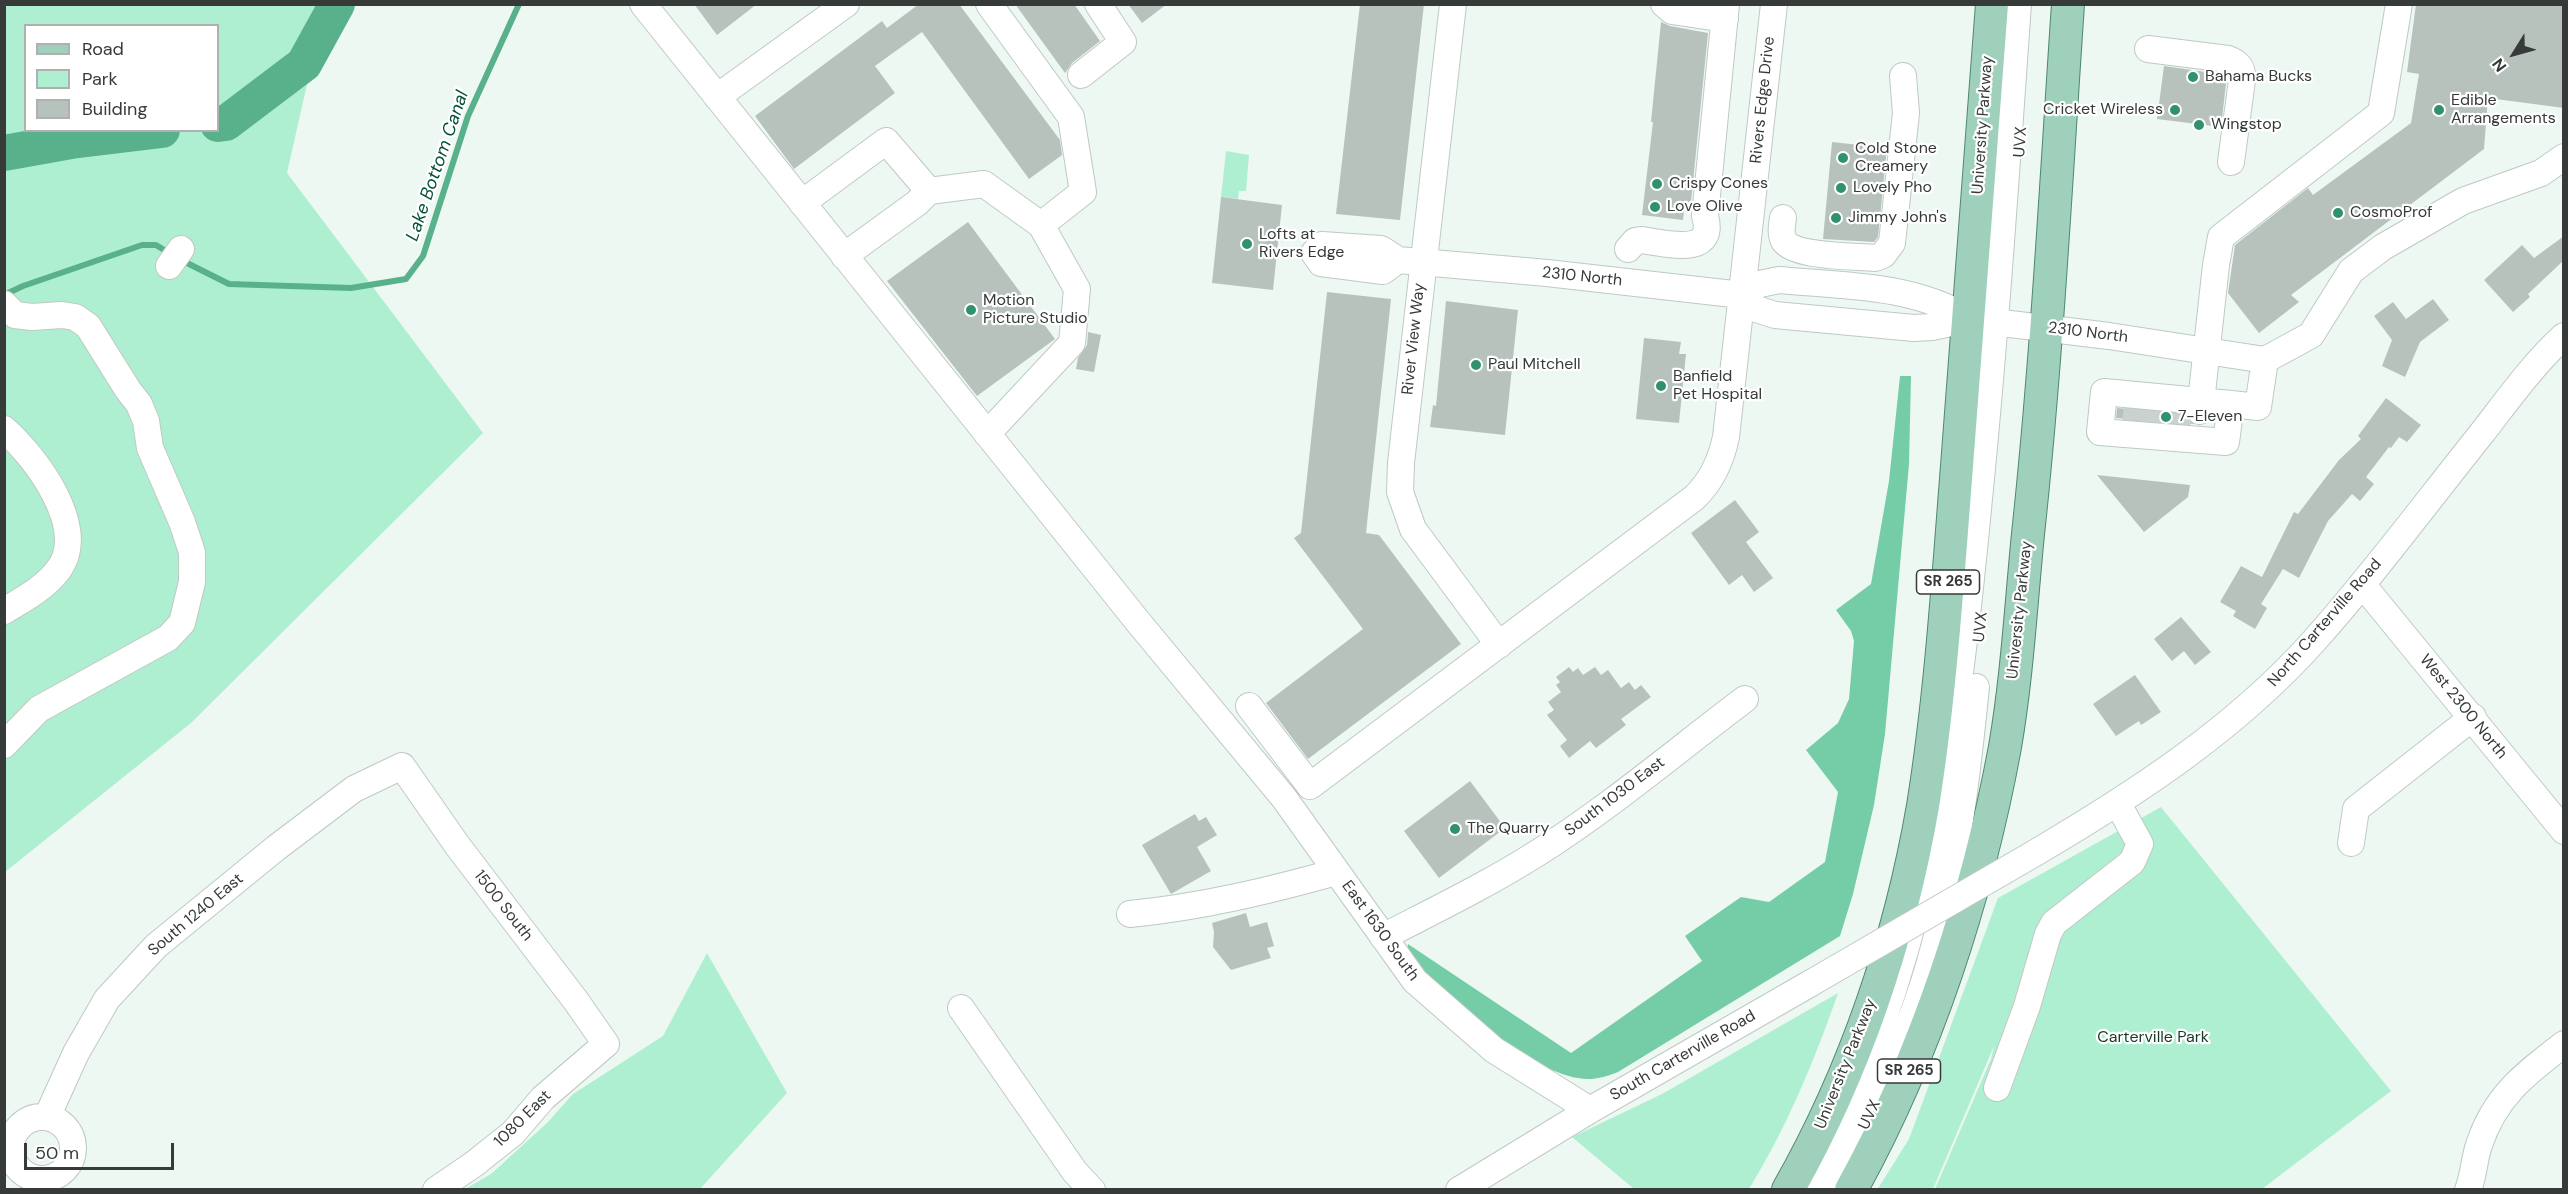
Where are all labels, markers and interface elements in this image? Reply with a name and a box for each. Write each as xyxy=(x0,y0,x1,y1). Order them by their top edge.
legend xyxy=(24,24,219,132)
north arrow xyxy=(2484,24,2544,84)
street label: Rivers Edge Drive xyxy=(1747,36,1779,164)
text: Road xyxy=(82,37,124,61)
text: N xyxy=(2487,54,2511,76)
street label: University Parkway xyxy=(1969,55,1997,195)
text: Park xyxy=(82,67,118,91)
place label: Bahama Bucks xyxy=(2205,67,2312,87)
marker: Bahama Bucks xyxy=(2186,70,2200,84)
water label: Lake Bottom Canal xyxy=(402,88,474,244)
place label: Edible Arrangements xyxy=(2451,91,2556,129)
text: Building xyxy=(82,97,147,121)
place label: Cricket Wireless xyxy=(2043,100,2163,120)
marker: Cricket Wireless xyxy=(2168,103,2182,117)
marker: Edible Arrangements xyxy=(2432,103,2446,117)
place label: Wingstop xyxy=(2211,115,2282,135)
marker: Wingstop xyxy=(2192,118,2206,132)
street label: UVX xyxy=(2010,126,2032,158)
place label: Cold Stone Creamery xyxy=(1855,139,1937,177)
marker: Cold Stone Creamery xyxy=(1836,151,1850,165)
place label: Crispy Cones xyxy=(1669,174,1768,194)
marker: Crispy Cones xyxy=(1650,177,1664,191)
place label: Lovely Pho xyxy=(1853,178,1932,198)
marker: Lovely Pho xyxy=(1834,181,1848,195)
place label: Love Olive xyxy=(1667,197,1742,217)
marker: Love Olive xyxy=(1648,200,1662,214)
place label: CosmoProf xyxy=(2350,203,2433,223)
marker: CosmoProf xyxy=(2331,206,2345,220)
place label: Jimmy John's xyxy=(1848,208,1947,228)
marker: Jimmy John's xyxy=(1829,211,1843,225)
place label: Lofts at Rivers Edge xyxy=(1259,225,1344,263)
marker: Lofts at Rivers Edge xyxy=(1240,237,1254,251)
street label: 2310 North xyxy=(1541,263,1623,291)
street label: River View Way xyxy=(1399,282,1429,396)
place label: Motion Picture Studio xyxy=(983,291,1088,329)
marker: Motion Picture Studio xyxy=(964,303,978,317)
street label: 2310 North xyxy=(2047,319,2129,347)
place label: Paul Mitchell xyxy=(1488,355,1581,375)
marker: Paul Mitchell xyxy=(1469,358,1483,372)
place label: Banfield Pet Hospital xyxy=(1673,367,1762,405)
marker: Banfield Pet Hospital xyxy=(1654,379,1668,393)
place label: 7-Eleven xyxy=(2178,407,2242,427)
marker: 7-Eleven xyxy=(2159,410,2173,424)
street label: University Parkway xyxy=(2003,540,2037,680)
street label: North Carterville Road xyxy=(2264,555,2386,691)
road number: SR 265 xyxy=(1916,570,1980,594)
street label: UVX xyxy=(1970,611,1992,643)
street label: West 2300 North xyxy=(2415,651,2511,763)
street label: South 1030 East xyxy=(1561,753,1669,841)
place label: The Quarry xyxy=(1467,819,1550,839)
marker: The Quarry xyxy=(1448,822,1462,836)
street label: 1500 South xyxy=(469,867,537,945)
street label: South 1240 East xyxy=(145,870,247,960)
street label: East 1630 South xyxy=(1337,877,1423,985)
street label: University Parkway xyxy=(1811,996,1881,1132)
street label: South Carterville Road xyxy=(1607,1006,1759,1106)
park label: Carterville Park xyxy=(2097,1028,2209,1048)
road number: SR 265 xyxy=(1878,1059,1940,1083)
street label: 1080 East xyxy=(491,1087,555,1151)
street label: UVX xyxy=(1855,1097,1885,1133)
scale bar xyxy=(27,1131,177,1169)
text: 50 m xyxy=(35,1141,79,1165)

